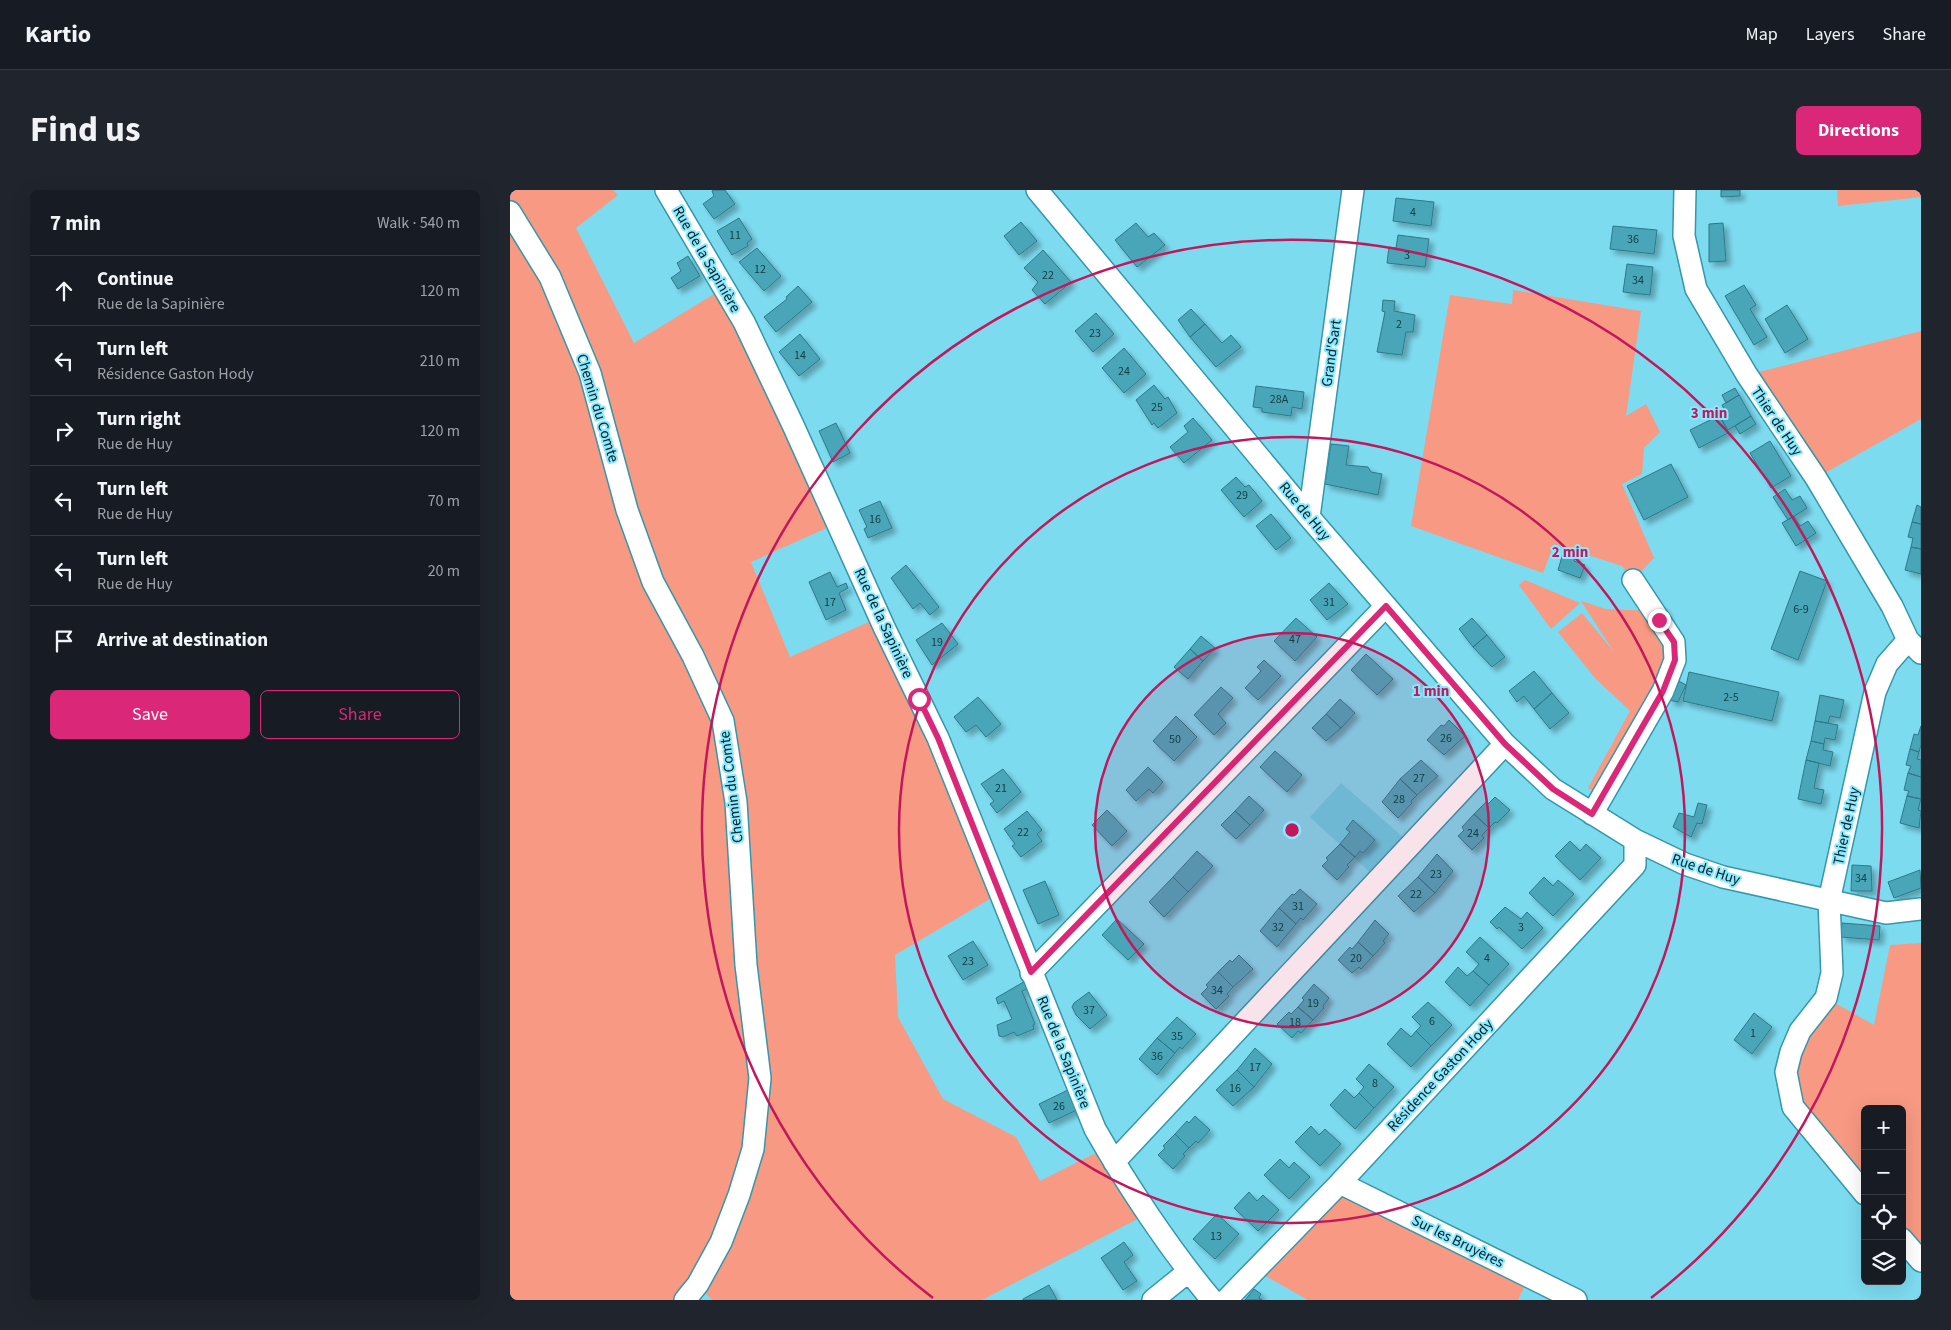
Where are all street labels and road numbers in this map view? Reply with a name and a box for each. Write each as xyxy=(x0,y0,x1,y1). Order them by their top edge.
street label: Rue de la Sapinière xyxy=(668,202,746,316)
street label: Grand'Sart xyxy=(1316,318,1347,388)
street label: Chemin du Comte xyxy=(571,351,624,465)
street label: Thier de Huy xyxy=(1746,383,1807,460)
street label: Rue de Huy xyxy=(1274,477,1335,545)
street label: Rue de la Sapinière xyxy=(849,565,918,682)
street label: Chemin du Comte xyxy=(714,730,749,844)
street label: Thier de Huy xyxy=(1828,785,1865,867)
street label: Rue de Huy xyxy=(1669,849,1743,890)
street label: Rue de la Sapinière xyxy=(1031,993,1096,1112)
street label: Résidence Gaston Hody xyxy=(1383,1014,1498,1136)
street label: Sur les Bruyères xyxy=(1408,1210,1507,1273)

